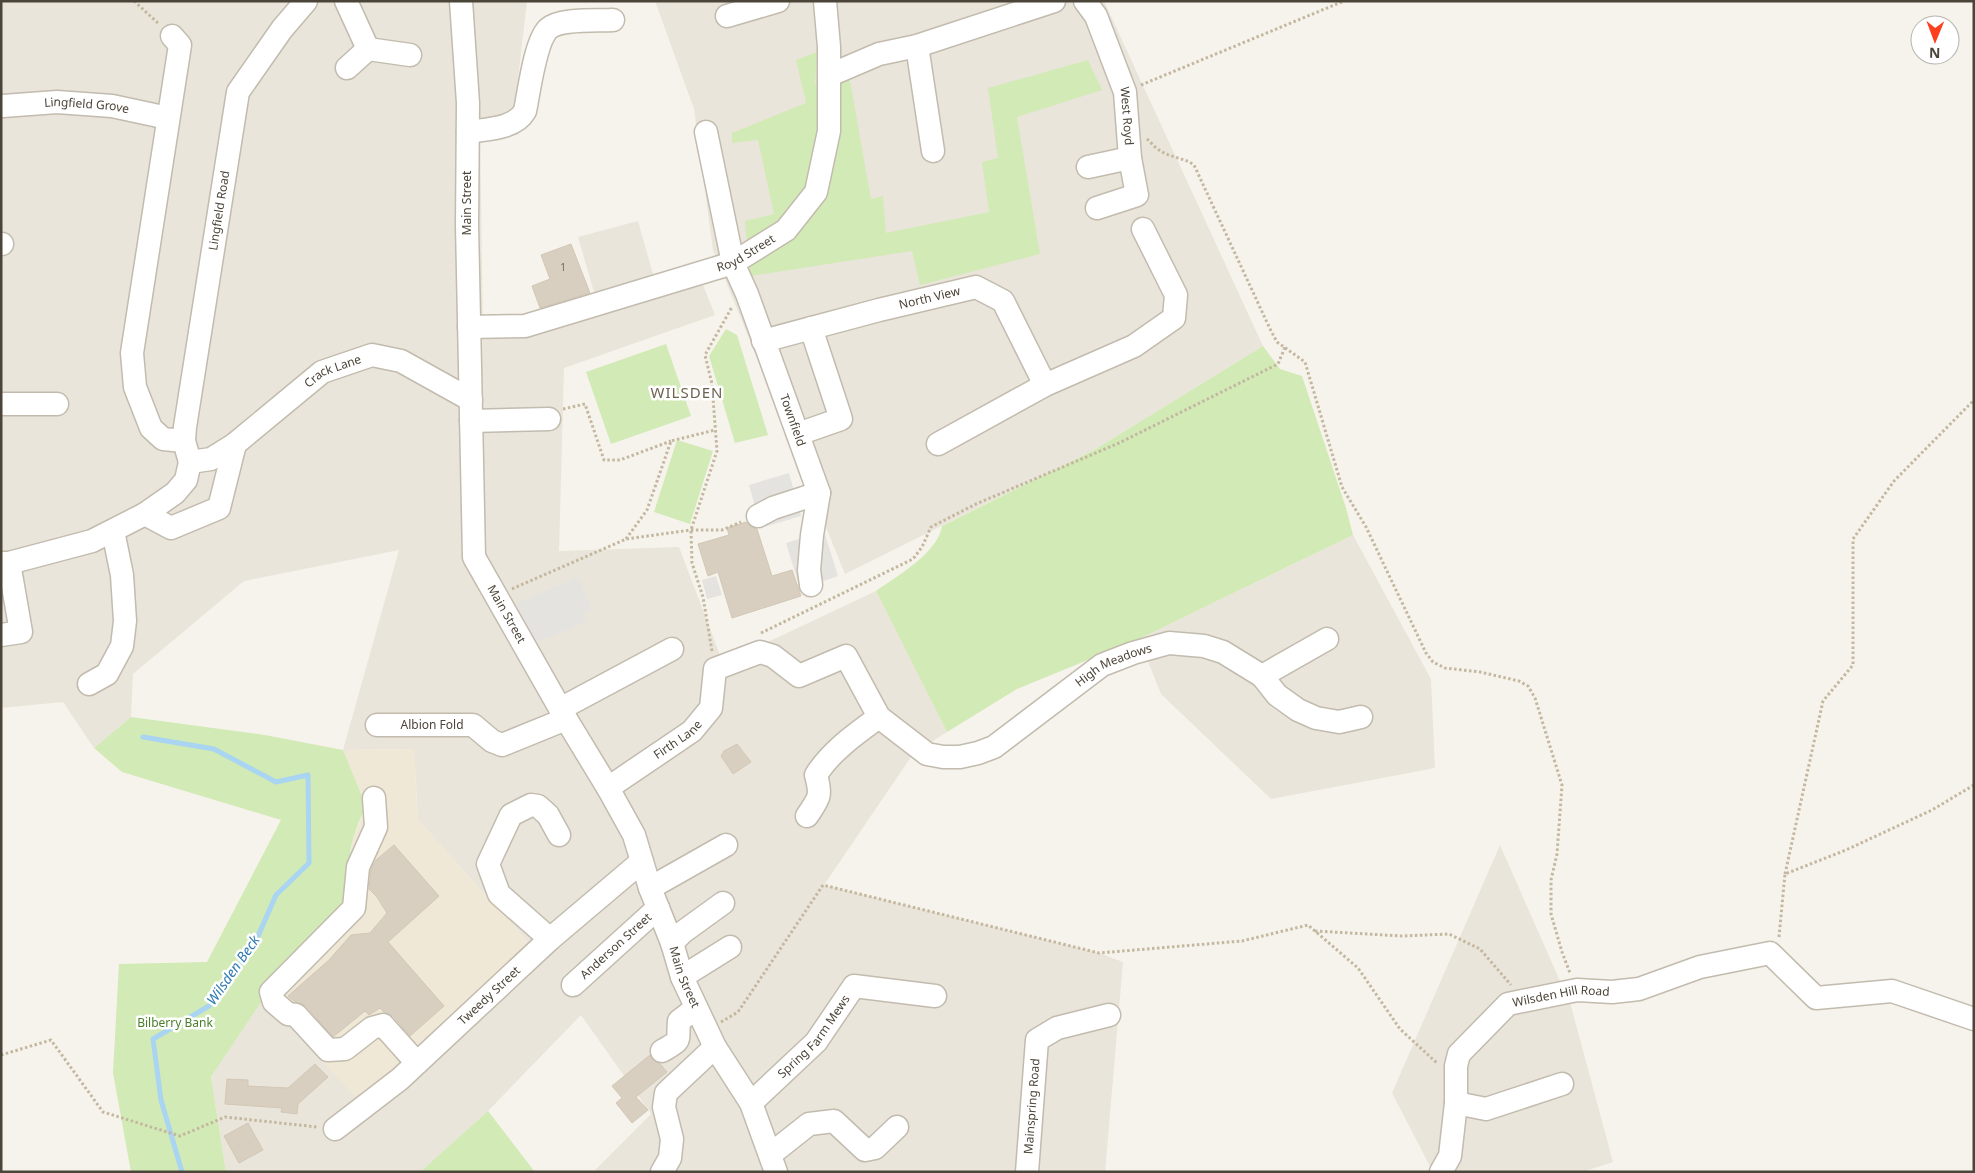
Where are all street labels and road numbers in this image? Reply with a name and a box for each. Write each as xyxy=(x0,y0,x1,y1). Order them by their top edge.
street label: West Royd xyxy=(1117,86,1138,146)
street label: Lingfield Grove xyxy=(44,93,131,117)
street label: Lingfield Road xyxy=(204,169,233,252)
street label: Main Street xyxy=(458,170,475,235)
street label: Royd Street xyxy=(714,230,779,275)
street label: North View xyxy=(897,282,962,313)
street label: Crack Lane xyxy=(300,350,364,391)
street label: Townfield xyxy=(776,392,810,448)
street label: Main Street xyxy=(483,581,531,647)
street label: High Meadows xyxy=(1071,639,1154,690)
street label: Albion Fold xyxy=(400,716,464,733)
street label: Firth Lane xyxy=(650,716,706,763)
street label: Anderson Street xyxy=(576,908,656,983)
street label: Main Street xyxy=(665,944,705,1011)
street label: Tweedy Street xyxy=(454,962,524,1029)
street label: Wilsden Hill Road xyxy=(1511,981,1610,1011)
street label: Spring Farm Mews xyxy=(774,991,854,1082)
street label: Mainspring Road xyxy=(1019,1058,1044,1155)

